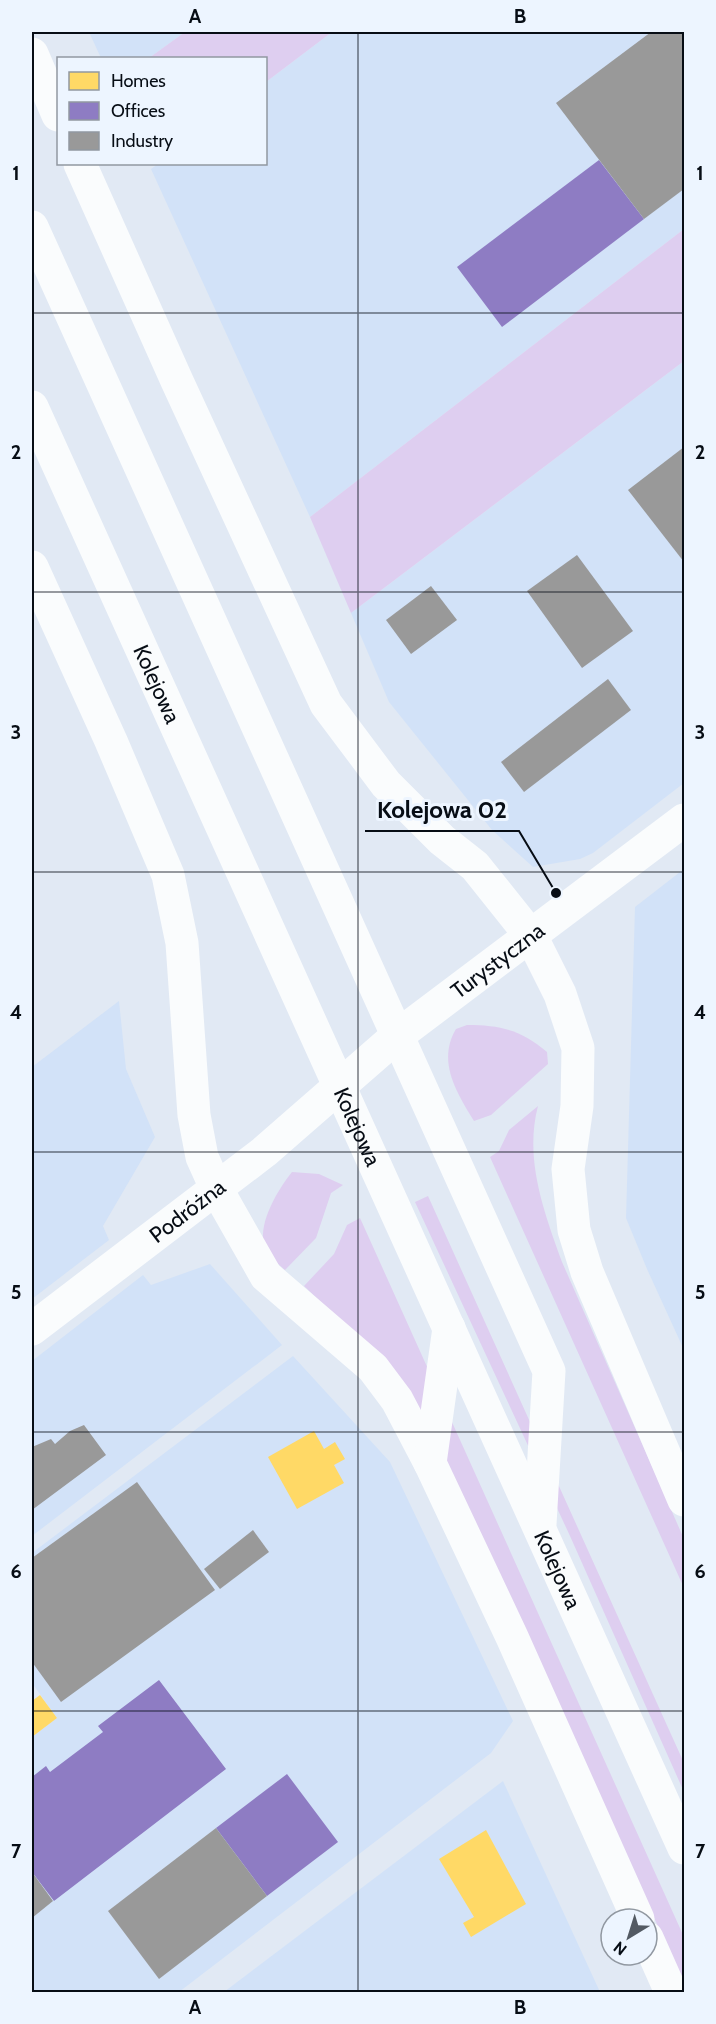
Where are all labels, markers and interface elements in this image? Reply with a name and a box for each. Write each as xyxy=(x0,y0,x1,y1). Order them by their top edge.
text: A xyxy=(189,4,202,28)
text: B xyxy=(514,4,526,28)
legend xyxy=(57,57,267,165)
text: Homes xyxy=(111,70,166,92)
text: Offices xyxy=(111,100,165,122)
text: Industry xyxy=(111,130,173,152)
text: 1 xyxy=(12,161,20,185)
text: 1 xyxy=(696,161,704,185)
text: 2 xyxy=(11,440,21,464)
text: 2 xyxy=(695,440,705,464)
street label: Kolejowa xyxy=(127,641,187,728)
text: 3 xyxy=(11,720,21,744)
text: 3 xyxy=(695,720,705,744)
callout: Kolejowa 02 xyxy=(365,789,519,831)
text: Kolejowa 02 xyxy=(377,795,507,824)
street label: Turystyczna xyxy=(446,917,550,1005)
text: 4 xyxy=(10,1000,22,1024)
text: 4 xyxy=(694,1000,706,1024)
street label: Kolejowa xyxy=(328,1083,387,1171)
street label: Podróżna xyxy=(144,1173,231,1249)
text: 5 xyxy=(11,1280,21,1304)
text: 5 xyxy=(695,1280,705,1304)
street label: Kolejowa xyxy=(528,1526,587,1614)
text: 6 xyxy=(10,1559,22,1583)
text: 6 xyxy=(694,1559,706,1583)
text: 7 xyxy=(11,1839,22,1863)
text: 7 xyxy=(695,1839,706,1863)
north arrow xyxy=(599,1907,659,1967)
text: N xyxy=(610,1937,630,1959)
text: A xyxy=(189,1995,202,2019)
text: B xyxy=(514,1995,526,2019)

